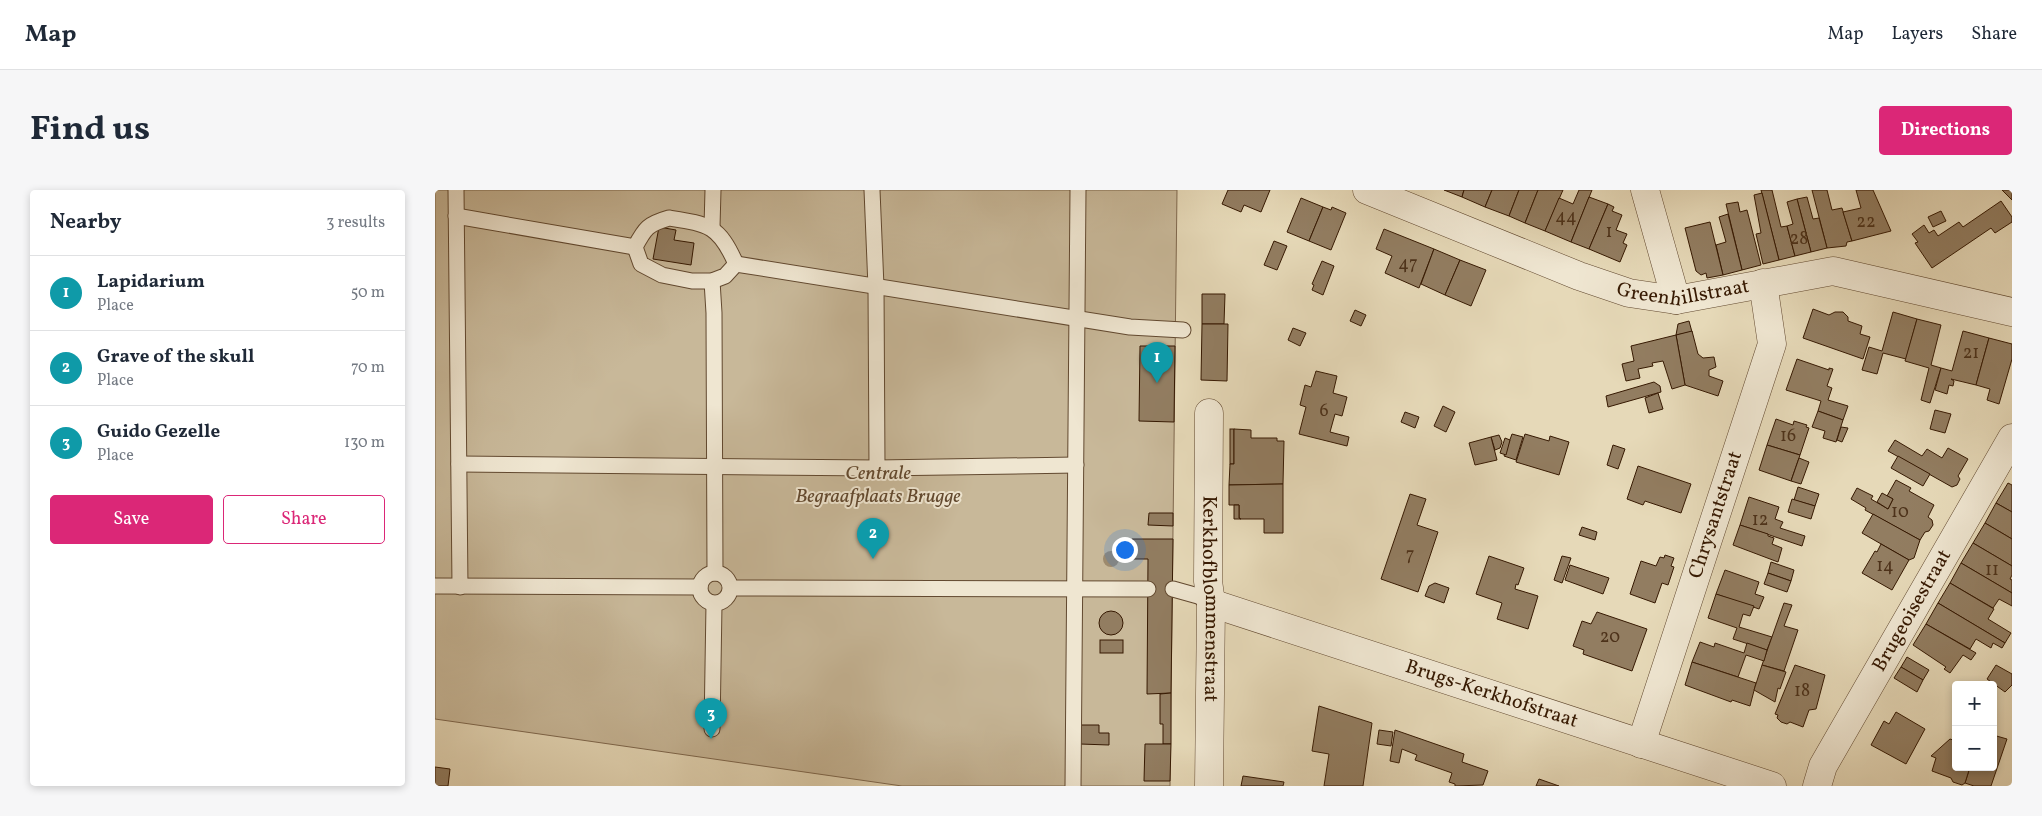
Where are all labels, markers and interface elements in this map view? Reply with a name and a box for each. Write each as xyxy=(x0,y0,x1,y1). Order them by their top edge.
text: Map xyxy=(25,18,76,52)
text: Map xyxy=(1827,22,1863,47)
text: Layers xyxy=(1891,22,1943,47)
text: Share xyxy=(1971,22,2017,47)
text: Find us xyxy=(30,106,150,154)
button: Directions xyxy=(1879,106,2012,155)
house number: 44 xyxy=(1555,205,1577,230)
text: Nearby xyxy=(50,208,121,237)
house number: 22 xyxy=(1856,210,1876,235)
text: 3 results xyxy=(326,212,385,234)
house number: 1 xyxy=(1606,220,1612,245)
house number: 28 xyxy=(1790,227,1808,252)
house number: 47 xyxy=(1398,252,1418,277)
text: Lapidarium xyxy=(97,269,205,295)
street label: Greenhillstraat xyxy=(1612,273,1751,315)
text: 1 xyxy=(63,282,69,304)
text: 50 m xyxy=(351,282,385,304)
text: Place xyxy=(97,295,134,317)
house number: 21 xyxy=(1963,341,1979,366)
pin: 1 xyxy=(1141,342,1173,383)
text: Grave of the skull xyxy=(97,344,254,370)
text: 2 xyxy=(62,357,70,379)
text: 70 m xyxy=(351,357,385,379)
text: Place xyxy=(97,370,134,392)
house number: 6 xyxy=(1319,399,1329,424)
text: Guido Gezelle xyxy=(97,419,220,445)
house number: 16 xyxy=(1780,424,1796,449)
text: 3 xyxy=(62,432,70,454)
text: 130 m xyxy=(344,432,385,454)
text: Place xyxy=(97,445,134,467)
street label: Chrysantstraat xyxy=(1682,448,1750,582)
park label: Centrale Begraafplaats Brugge xyxy=(795,460,961,511)
button: Save xyxy=(50,495,213,544)
button: Share xyxy=(223,495,385,544)
street label: Kerkhofblommenstraat xyxy=(1194,496,1225,702)
house number: 10 xyxy=(1891,500,1909,525)
house number: 12 xyxy=(1752,508,1768,533)
pin: 2 xyxy=(857,518,889,559)
your location xyxy=(1112,537,1138,563)
house number: 7 xyxy=(1406,543,1414,568)
street label: Brugeoisestraat xyxy=(1866,544,1959,677)
house number: 14 xyxy=(1876,554,1894,579)
house number: 11 xyxy=(1985,558,1999,583)
house number: 20 xyxy=(1600,625,1620,650)
street label: Brugs-Kerkhofstraat xyxy=(1401,653,1582,736)
house number: 18 xyxy=(1794,679,1810,704)
map controls xyxy=(1952,681,1997,771)
button: + xyxy=(1952,681,1997,726)
pin: 3 xyxy=(695,698,727,739)
button: − xyxy=(1952,726,1997,771)

